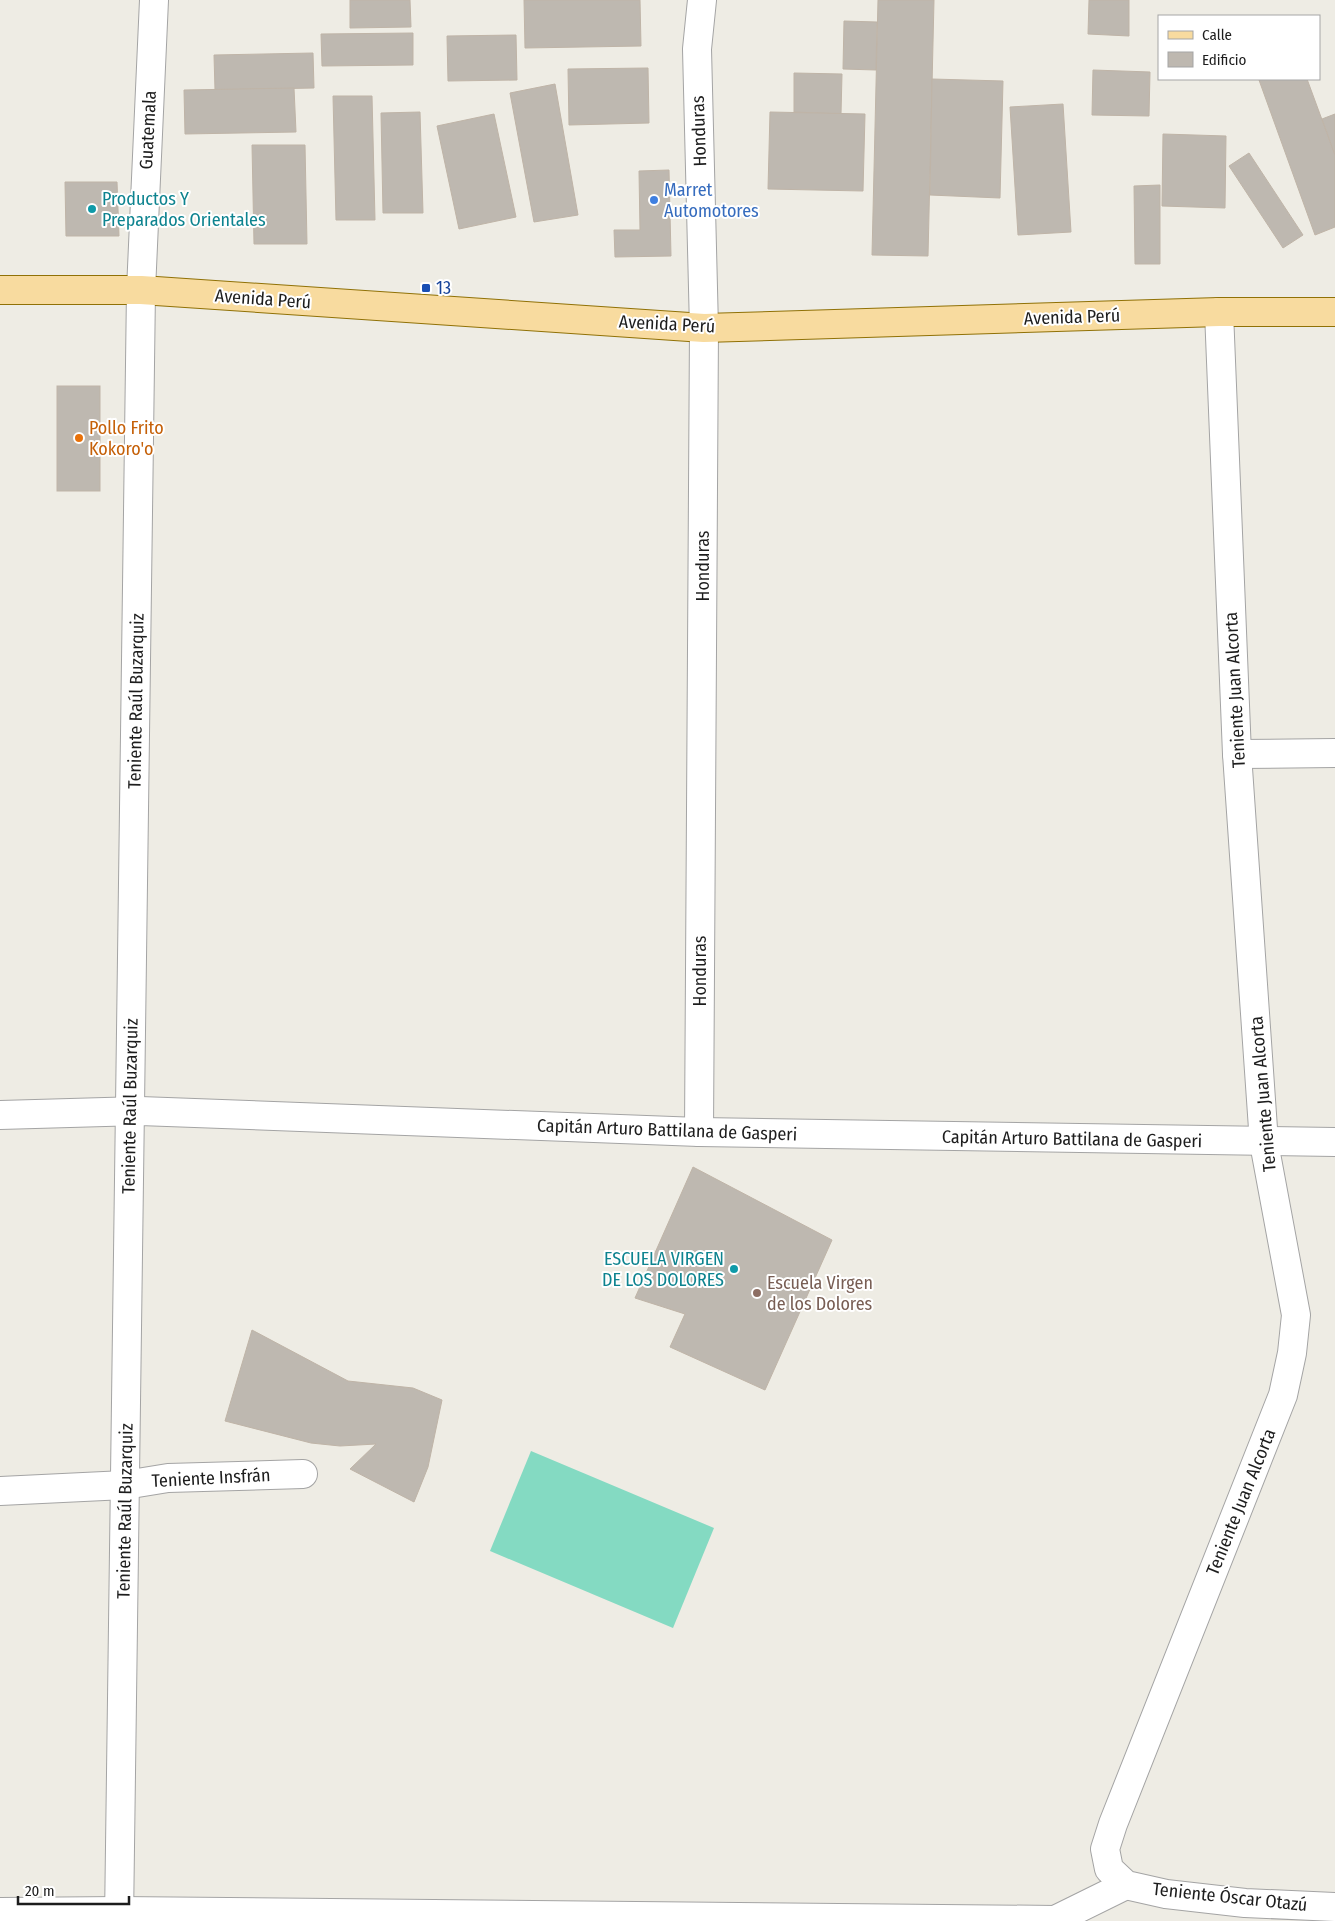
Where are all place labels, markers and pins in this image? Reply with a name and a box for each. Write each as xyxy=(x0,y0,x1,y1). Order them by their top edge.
place label: Marret Automotores xyxy=(664,179,759,222)
place label: Productos Y Preparados Orientales xyxy=(102,188,266,231)
marker: Marret Automotores xyxy=(648,194,660,206)
marker: Productos Y Preparados Orientales xyxy=(86,203,98,215)
place label: 13 xyxy=(436,277,451,299)
marker: 13 xyxy=(420,282,432,294)
place label: Pollo Frito Kokoro'o xyxy=(89,417,164,460)
marker: Pollo Frito Kokoro'o xyxy=(73,432,85,444)
place label: ESCUELA VIRGEN DE LOS DOLORES xyxy=(602,1248,724,1291)
marker: ESCUELA VIRGEN DE LOS DOLORES xyxy=(728,1263,740,1275)
place label: Escuela Virgen de los Dolores xyxy=(767,1272,873,1315)
marker: Escuela Virgen de los Dolores xyxy=(751,1287,763,1299)

